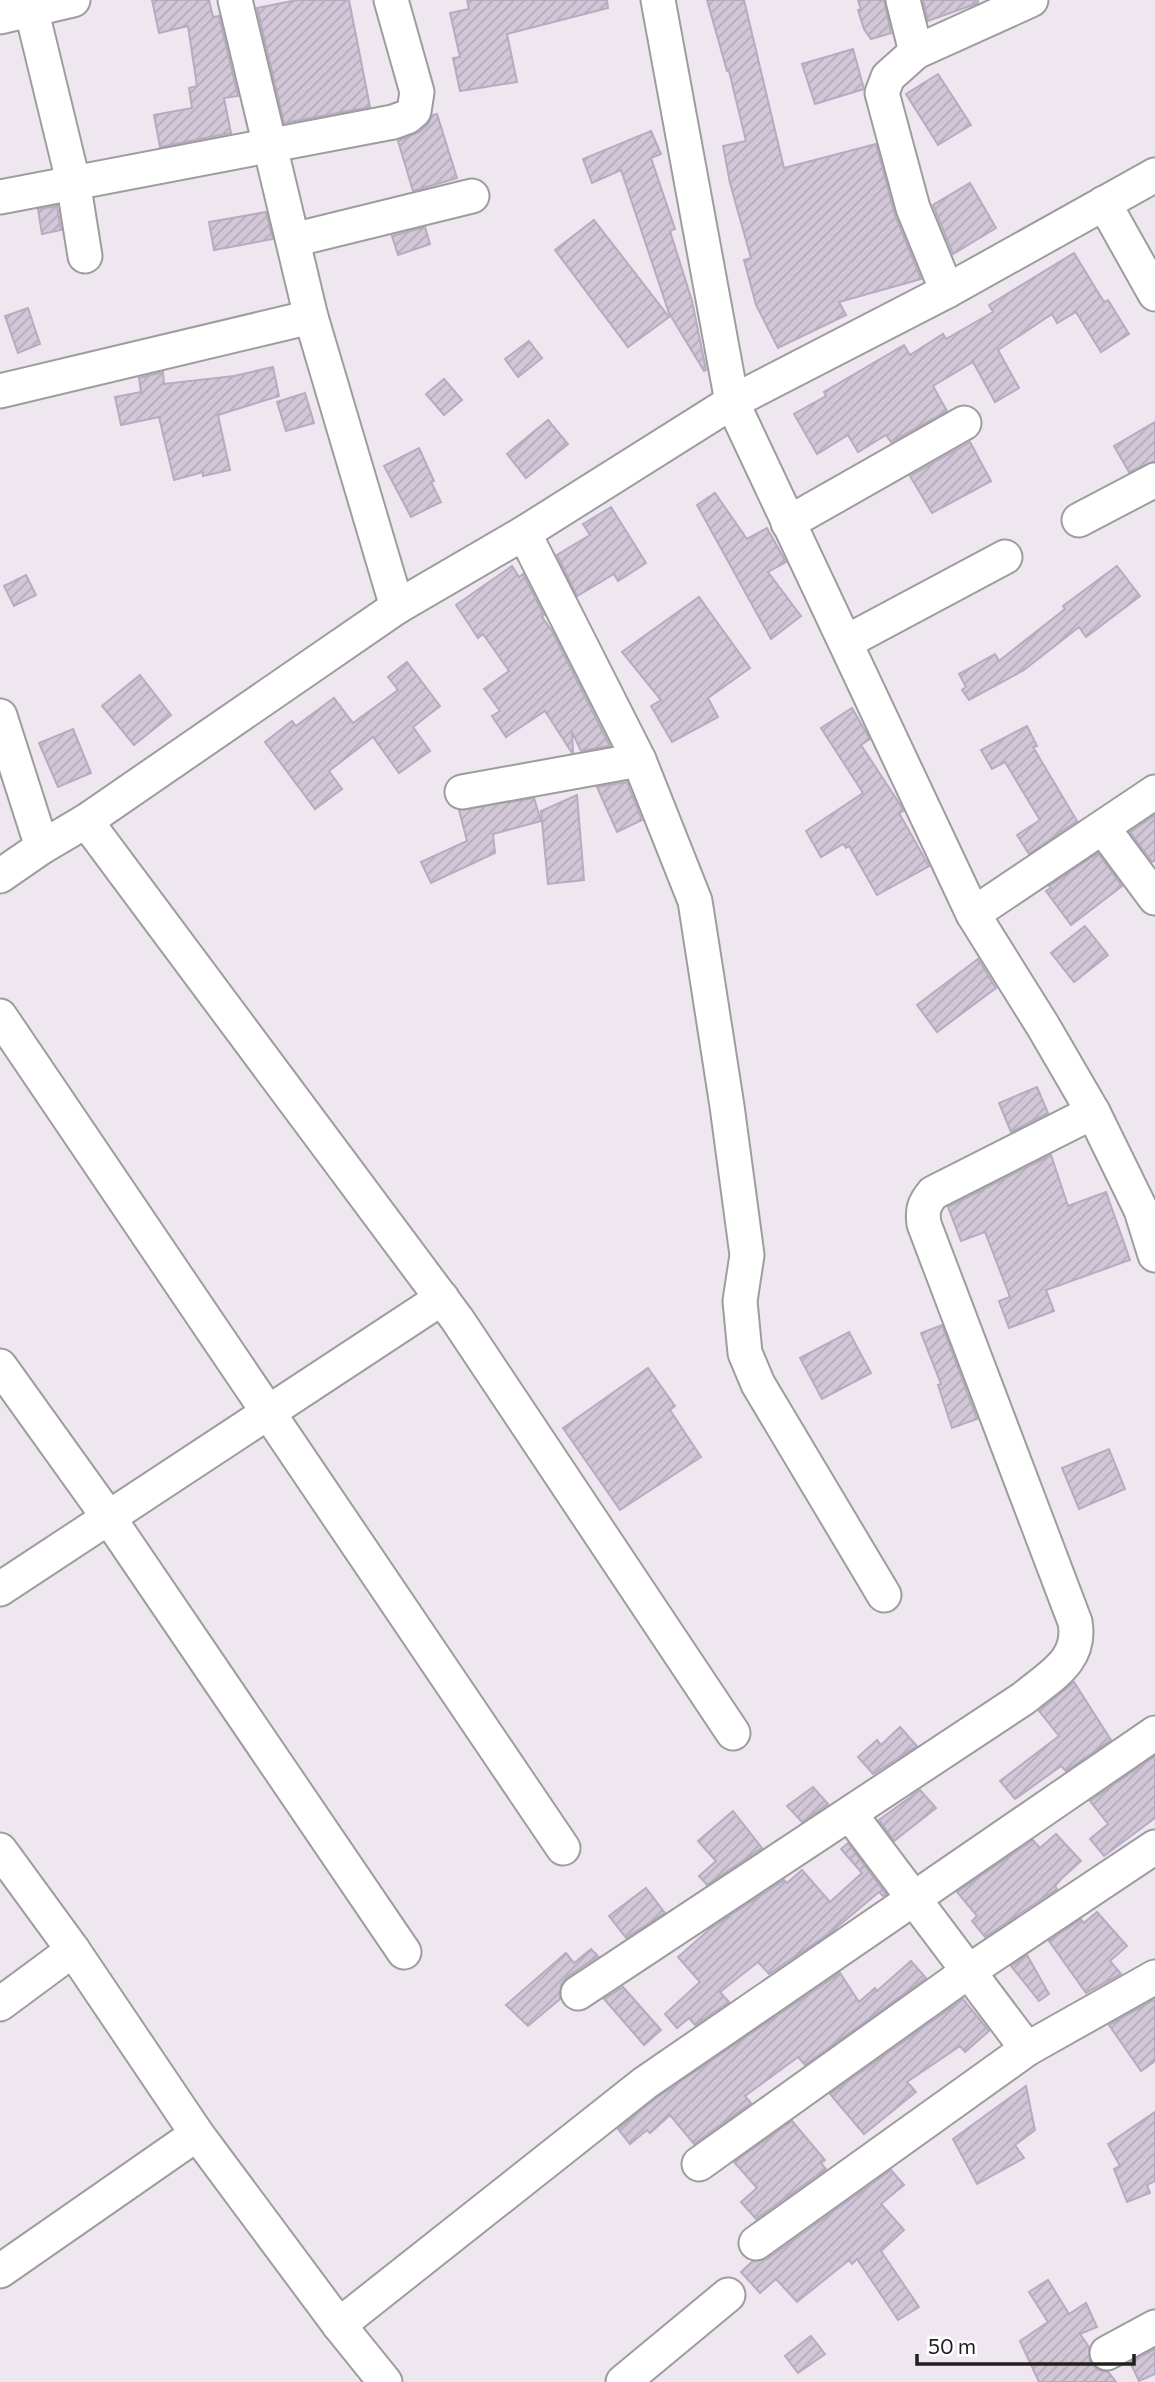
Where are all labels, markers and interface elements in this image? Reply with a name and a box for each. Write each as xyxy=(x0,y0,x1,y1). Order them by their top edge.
scale bar xyxy=(917,2322,1134,2366)
text: 50 m xyxy=(928,2333,976,2358)

